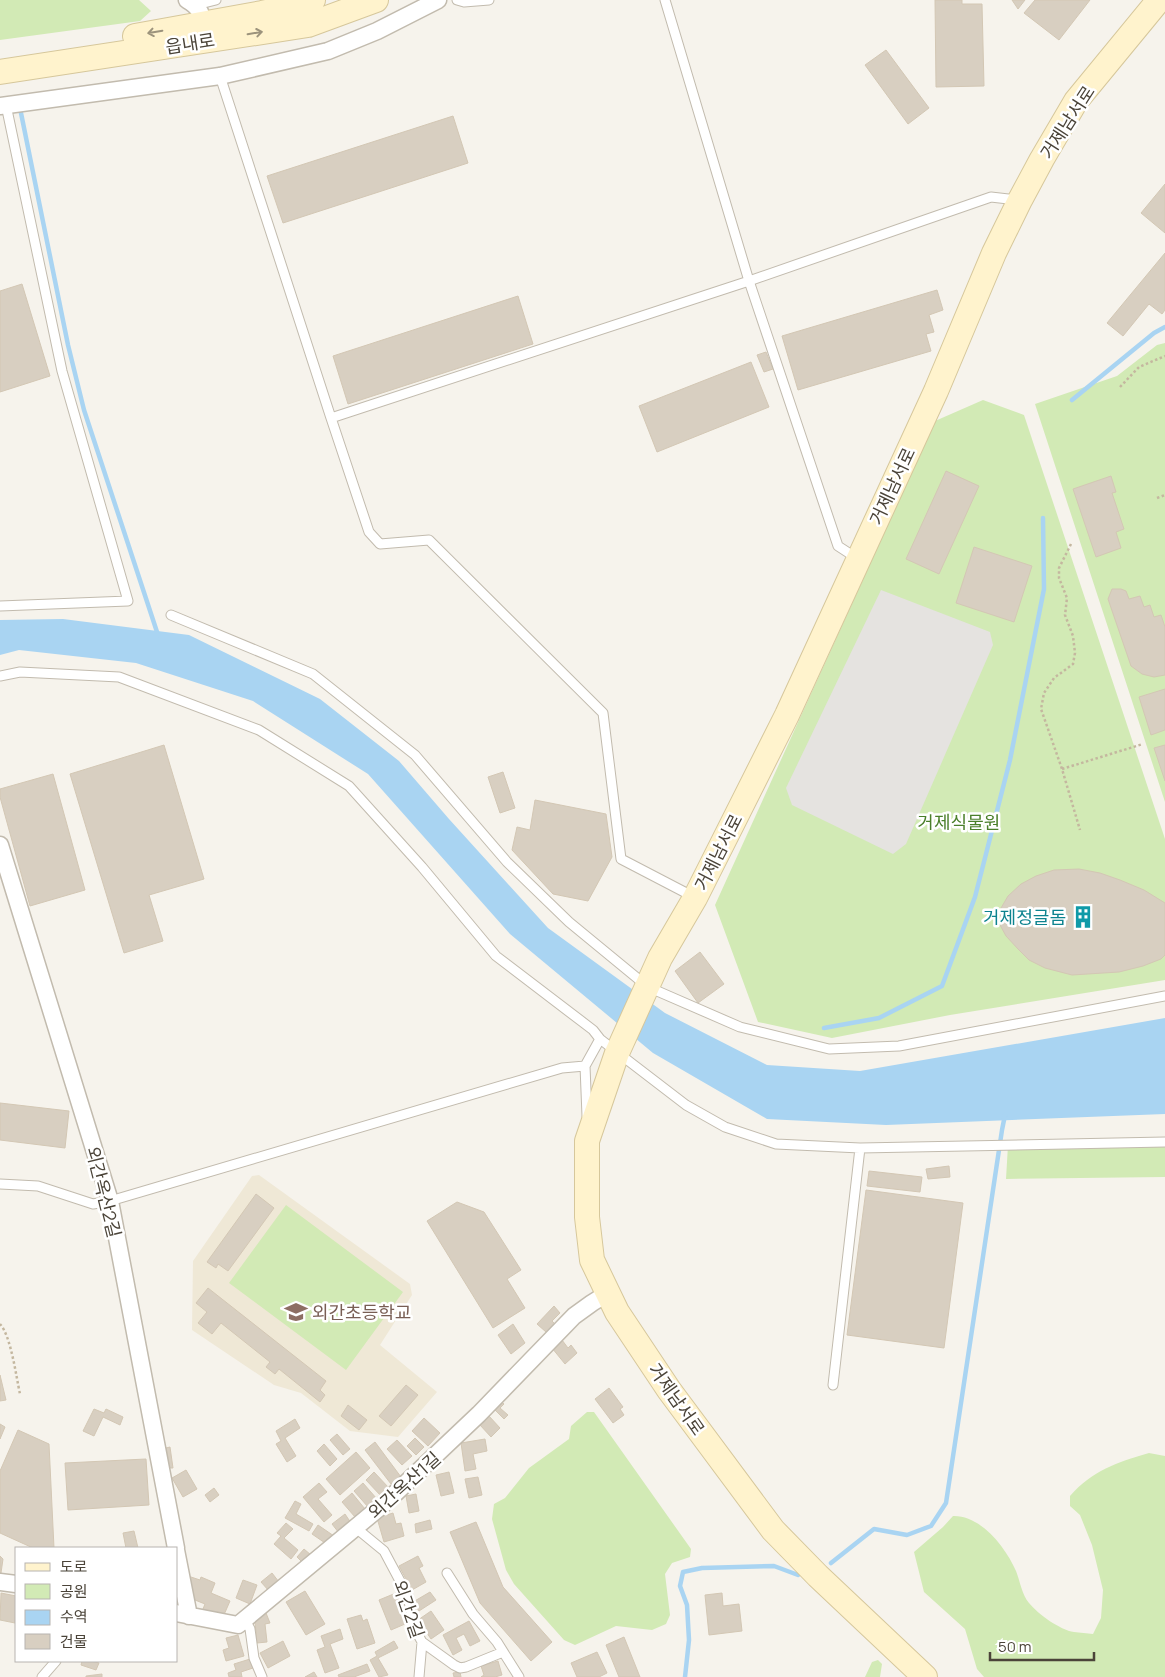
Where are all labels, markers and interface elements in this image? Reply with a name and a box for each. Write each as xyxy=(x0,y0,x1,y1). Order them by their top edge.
street label: 읍내로 xyxy=(164,27,216,59)
one-way arrow xyxy=(148,28,164,38)
one-way arrow xyxy=(247,28,263,38)
street label: 거제남서로 xyxy=(1034,81,1100,163)
street label: 거제남서로 xyxy=(864,443,920,529)
street label: 거제남서로 xyxy=(689,810,747,894)
park label: 거제식물원 xyxy=(918,810,1000,834)
building icon: 거제정글돔 xyxy=(1070,904,1096,930)
place label: 거제정글돔 xyxy=(983,905,1066,929)
street label: 외간옥산2길 xyxy=(81,1144,127,1240)
school or university icon: 외간초등학교 xyxy=(283,1299,309,1325)
place label: 외간초등학교 xyxy=(312,1300,411,1324)
street label: 거제남서로 xyxy=(643,1358,711,1440)
street label: 외간옥산1길 xyxy=(363,1446,445,1524)
legend xyxy=(15,1547,178,1662)
text: 도로 xyxy=(60,1556,88,1577)
street label: 외간2길 xyxy=(388,1577,430,1641)
text: 공원 xyxy=(60,1581,88,1602)
text: 수역 xyxy=(60,1606,88,1627)
scale bar xyxy=(990,1630,1094,1662)
text: 건물 xyxy=(60,1631,88,1652)
text: 50 m xyxy=(998,1636,1032,1657)

